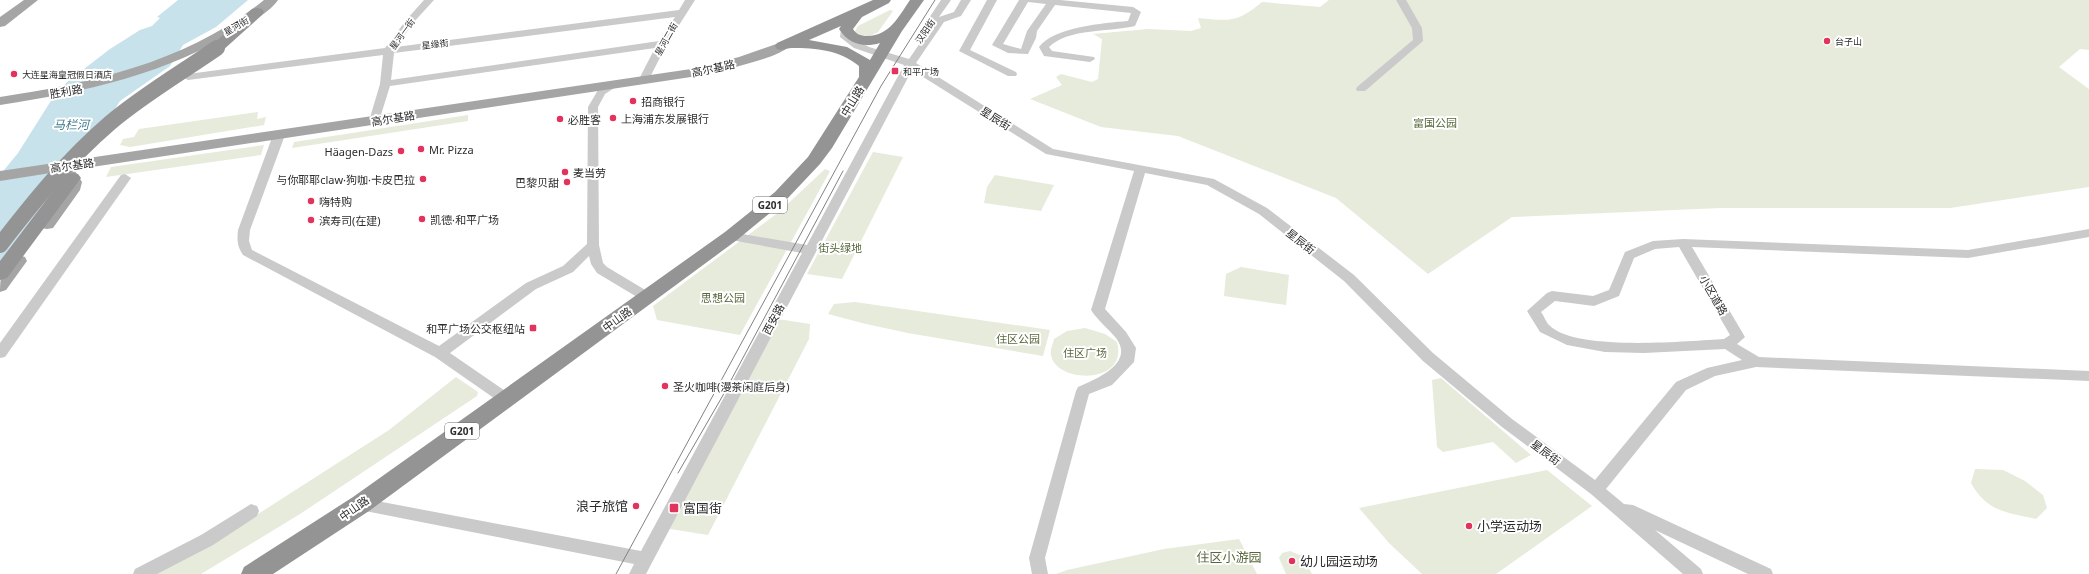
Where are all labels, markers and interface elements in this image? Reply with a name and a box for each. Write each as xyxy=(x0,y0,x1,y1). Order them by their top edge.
street label: 星河街 xyxy=(221,13,251,39)
street label: 星河一街 xyxy=(386,16,418,52)
street label: 汉阳街 xyxy=(912,16,938,46)
street label: 星河二街 xyxy=(652,20,680,58)
place label: 台子山 xyxy=(1835,35,1862,48)
street label: 星缘街 xyxy=(421,36,449,52)
marker: 台子山 xyxy=(1822,36,1832,46)
street label: 高尔基路 xyxy=(690,56,736,80)
place label: 和平广场 xyxy=(903,65,939,78)
marker: 和平广场 xyxy=(890,66,900,76)
place label: 大连星海皇冠假日酒店 xyxy=(22,68,112,81)
marker: 大连星海皇冠假日酒店 xyxy=(9,69,19,79)
street label: 胜利路 xyxy=(48,81,84,101)
street label: 中山路 xyxy=(837,83,867,119)
place label: 招商银行 xyxy=(641,94,685,109)
marker: 招商银行 xyxy=(628,96,638,106)
street label: 星辰街 xyxy=(978,103,1014,133)
street label: 高尔基路 xyxy=(370,107,416,129)
place label: 上海浦东发展银行 xyxy=(621,111,709,126)
place label: 必胜客 xyxy=(568,112,601,127)
marker: 上海浦东发展银行 xyxy=(608,113,618,123)
marker: 必胜客 xyxy=(555,114,565,124)
park label: 富国公园 xyxy=(1413,115,1457,130)
water label: 马栏河 xyxy=(53,116,91,133)
place label: Mr. Pizza xyxy=(429,142,474,157)
place label: Häagen-Dazs xyxy=(325,144,393,159)
marker: Mr. Pizza xyxy=(416,144,426,154)
marker: Häagen-Dazs xyxy=(396,146,406,156)
street label: 高尔基路 xyxy=(49,155,95,175)
place label: 麦当劳 xyxy=(573,165,606,180)
marker: 麦当劳 xyxy=(560,167,570,177)
place label: 与你耶耶claw·狗咖·卡皮巴拉 xyxy=(276,172,415,187)
marker: 与你耶耶claw·狗咖·卡皮巴拉 xyxy=(418,174,428,184)
place label: 巴黎贝甜 xyxy=(515,175,559,190)
marker: 巴黎贝甜 xyxy=(562,177,572,187)
place label: 嗨特购 xyxy=(319,194,352,209)
marker: 嗨特购 xyxy=(306,196,316,206)
road number: G201 xyxy=(753,197,787,213)
place label: 凯德·和平广场 xyxy=(430,212,499,227)
place label: 滨寿司(在建) xyxy=(319,213,381,228)
marker: 凯德·和平广场 xyxy=(417,214,427,224)
marker: 滨寿司(在建) xyxy=(306,215,316,225)
street label: 星辰街 xyxy=(1283,225,1319,257)
park label: 街头绿地 xyxy=(818,240,862,255)
street label: 小区道路 xyxy=(1697,272,1731,318)
park label: 思想公园 xyxy=(701,290,745,305)
street label: 西安路 xyxy=(759,301,787,337)
street label: 中山路 xyxy=(599,303,635,335)
place label: 和平广场公交枢纽站 xyxy=(426,321,525,336)
marker: 和平广场公交枢纽站 xyxy=(528,323,538,333)
park label: 住区公园 xyxy=(996,331,1040,346)
park label: 住区广场 xyxy=(1063,345,1107,360)
place label: 圣火咖啡(漫茶闲庭后身) xyxy=(673,379,790,394)
marker: 圣火咖啡(漫茶闲庭后身) xyxy=(660,381,670,391)
road number: G201 xyxy=(445,423,479,439)
street label: 星辰街 xyxy=(1528,436,1564,468)
street label: 中山路 xyxy=(336,492,372,524)
place label: 浪子旅馆 xyxy=(576,497,628,515)
place label: 富国街 xyxy=(683,499,722,517)
marker: 浪子旅馆 xyxy=(631,501,641,511)
marker: 富国街 xyxy=(668,502,680,514)
place label: 小学运动场 xyxy=(1477,517,1542,535)
marker: 小学运动场 xyxy=(1464,521,1474,531)
park label: 住区小游园 xyxy=(1196,548,1262,566)
place label: 幼儿园运动场 xyxy=(1300,552,1378,570)
marker: 幼儿园运动场 xyxy=(1287,556,1297,566)

